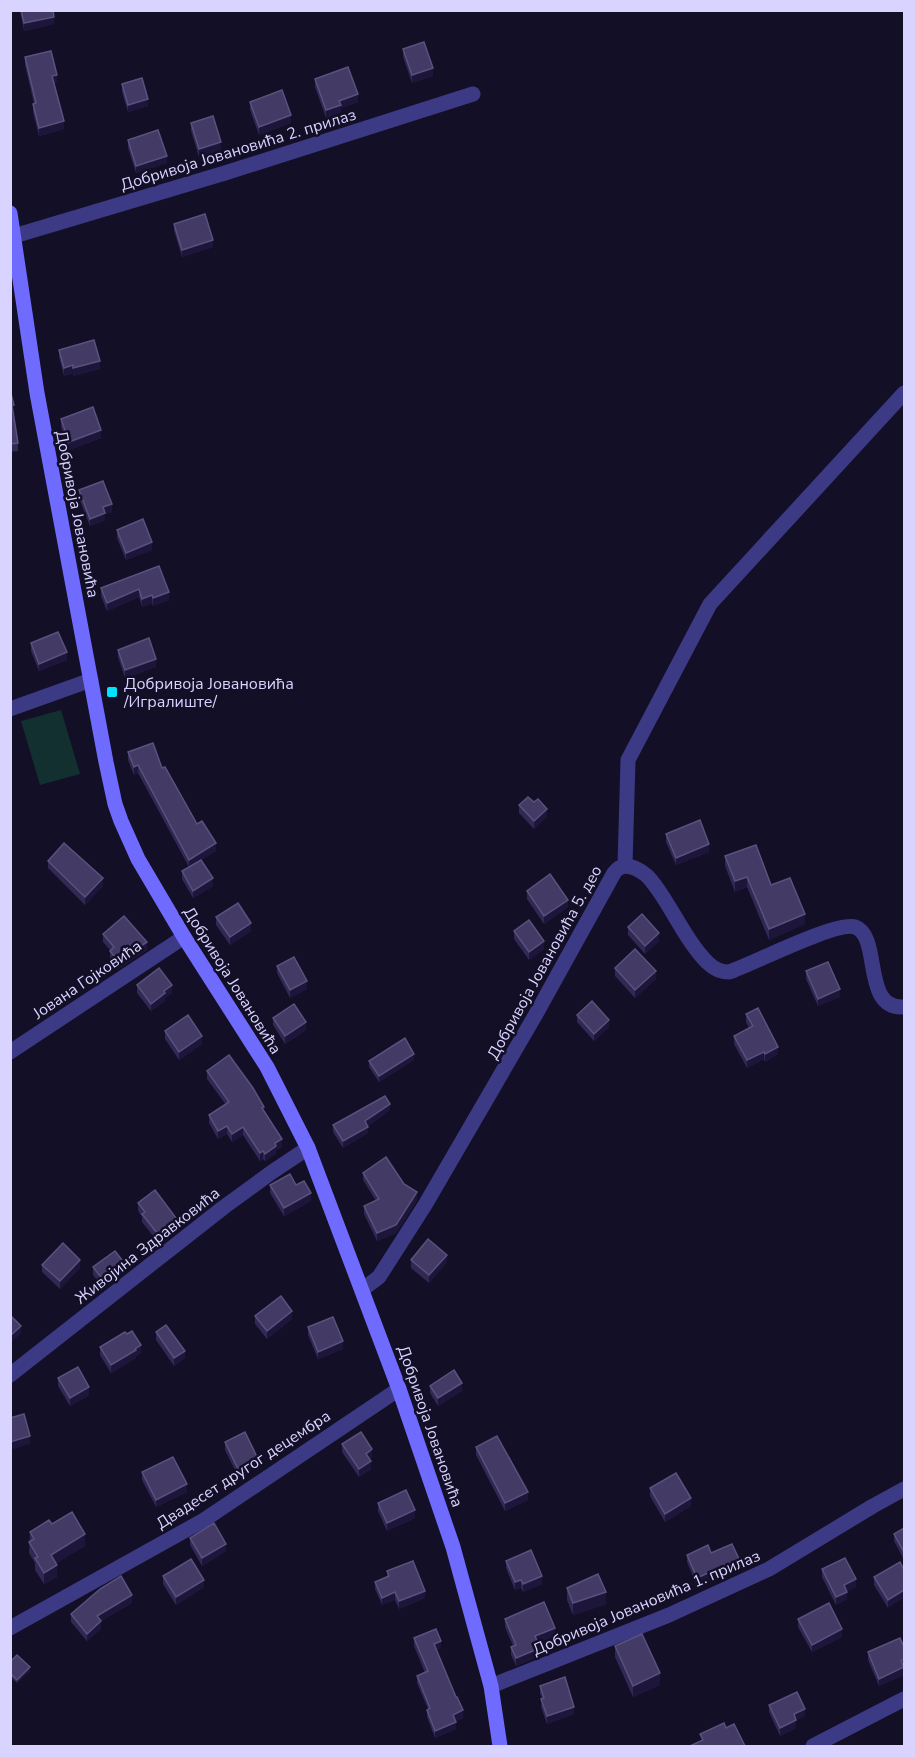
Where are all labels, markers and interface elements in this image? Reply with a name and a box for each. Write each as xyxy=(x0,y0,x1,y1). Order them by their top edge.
street label: Добривоја Јовановића 2. прилаз xyxy=(118,104,359,196)
street label: Добривоја Јовановића xyxy=(50,429,104,600)
place label: Добривоја Јовановића /Игралиште/ xyxy=(123,673,294,713)
marker: Добривоја Јовановића /Игралиште/ xyxy=(105,685,119,699)
street label: Добривоја Јовановића 5. део xyxy=(482,862,607,1063)
street label: Добривоја Јовановића xyxy=(178,903,286,1058)
street label: Јована Гојковића xyxy=(28,935,146,1025)
street label: Живојина Здравковића xyxy=(71,1182,225,1309)
street label: Добривоја Јовановића xyxy=(392,1342,468,1510)
street label: Двадесет другог децембра xyxy=(152,1405,335,1535)
street label: Добривоја Јовановића 1. прилаз xyxy=(529,1545,764,1661)

